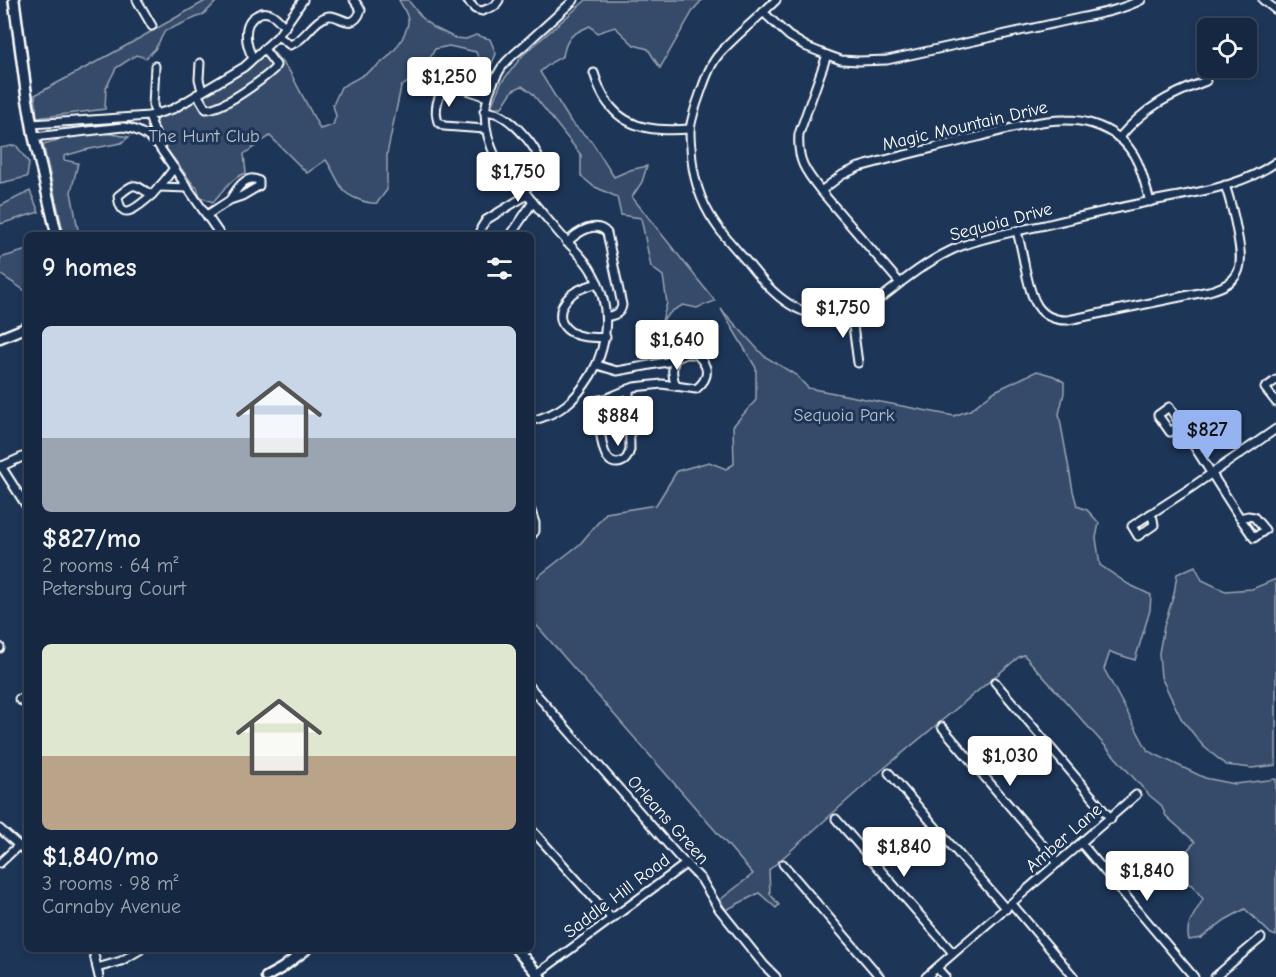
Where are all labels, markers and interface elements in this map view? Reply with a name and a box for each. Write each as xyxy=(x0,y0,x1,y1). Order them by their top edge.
map controls xyxy=(1197,18,1257,78)
button: locate xyxy=(1197,18,1257,78)
pin: $1,250 xyxy=(400,57,498,108)
text: $1,250 xyxy=(421,65,477,88)
street label: Magic Mountain Drive xyxy=(880,97,1050,155)
park label: The Hunt Club xyxy=(148,126,260,147)
pin: $1,750 xyxy=(469,152,567,203)
text: $1,750 xyxy=(491,160,545,183)
street label: Sequoia Drive xyxy=(948,198,1054,246)
icon: filters xyxy=(483,252,516,285)
text: 9 homes xyxy=(42,253,137,283)
pin: $1,750 xyxy=(794,288,892,339)
text: $1,750 xyxy=(816,296,870,319)
pin: $1,640 xyxy=(628,320,726,371)
text: $1,640 xyxy=(650,328,705,351)
icon: home xyxy=(225,365,333,473)
pin: $884 xyxy=(582,396,654,447)
text: $884 xyxy=(597,404,639,427)
park label: Sequoia Park xyxy=(794,405,895,426)
pin: $827 xyxy=(1171,410,1243,461)
text: $827 xyxy=(1186,418,1228,441)
text: $827/mo xyxy=(42,524,141,554)
text: 2 rooms · 64 m² xyxy=(42,554,178,577)
text: Petersburg Court xyxy=(42,577,186,600)
icon: home xyxy=(225,683,333,791)
pin: $1,030 xyxy=(961,736,1059,787)
text: $1,030 xyxy=(982,744,1038,767)
street label: Orleans Green xyxy=(623,771,713,869)
street label: Amber Lane xyxy=(1022,799,1106,877)
pin: $1,840 xyxy=(855,827,953,878)
text: $1,840 xyxy=(877,835,931,858)
text: $1,840/mo xyxy=(42,842,159,872)
street label: Saddle Hill Road xyxy=(560,849,674,943)
pin: $1,840 xyxy=(1098,851,1196,902)
text: $1,840 xyxy=(1120,859,1174,882)
text: 3 rooms · 98 m² xyxy=(42,872,178,895)
text: Carnaby Avenue xyxy=(42,895,181,918)

